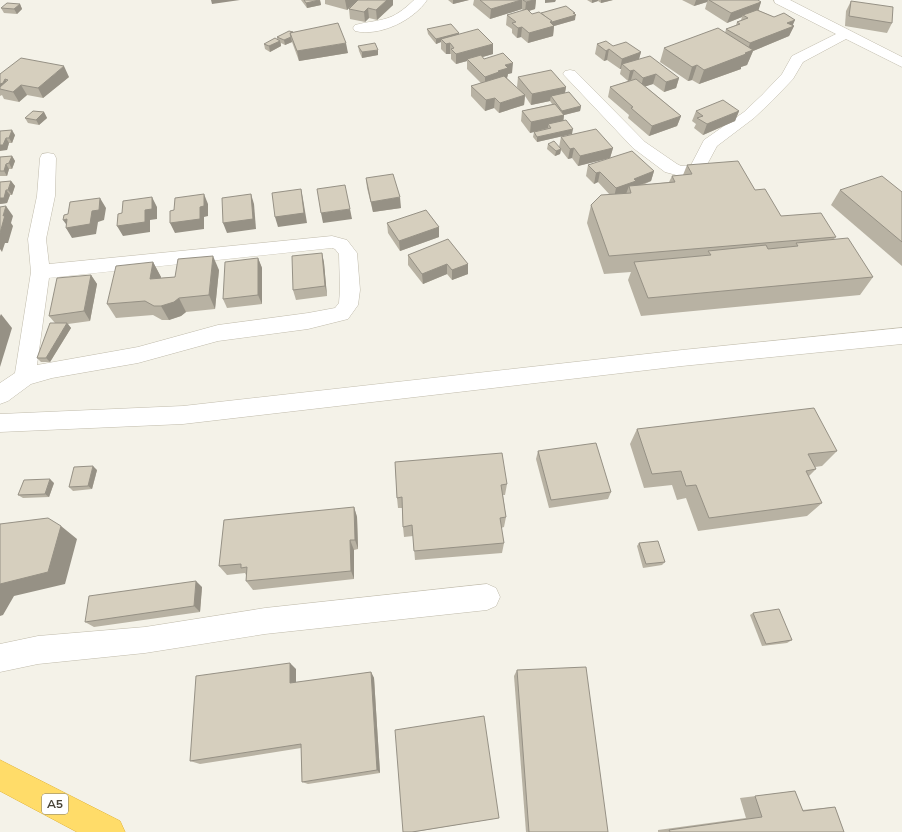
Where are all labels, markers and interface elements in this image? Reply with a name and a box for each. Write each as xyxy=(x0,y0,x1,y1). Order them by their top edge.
road number: A5 xyxy=(42,794,68,814)

